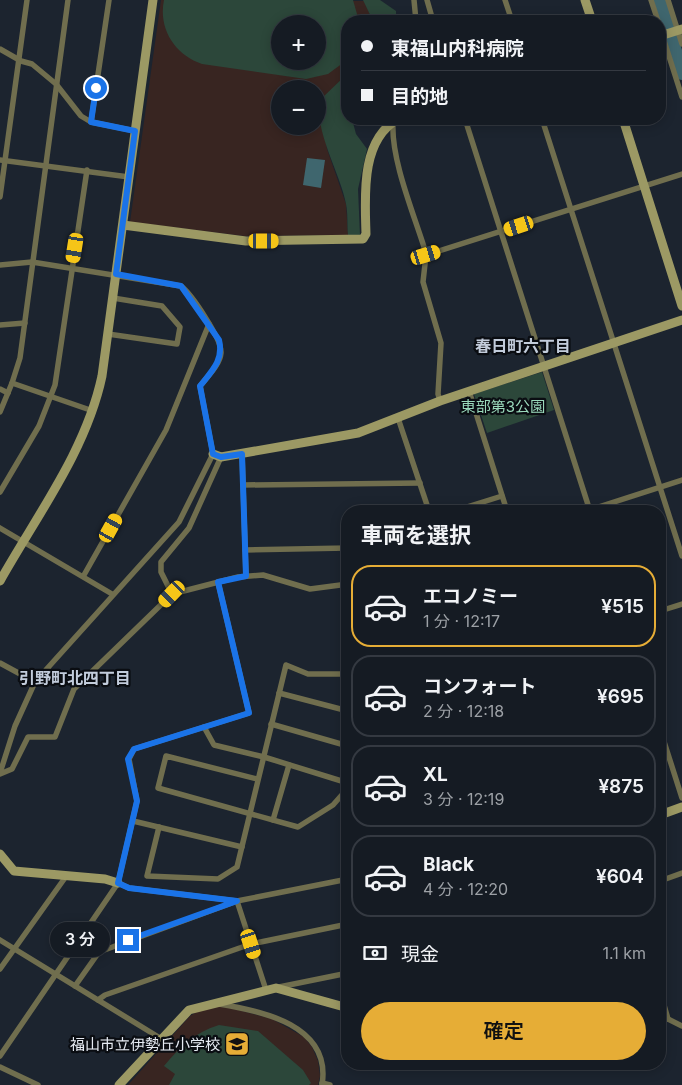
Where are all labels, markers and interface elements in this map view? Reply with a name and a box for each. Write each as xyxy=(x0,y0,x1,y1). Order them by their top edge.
map controls xyxy=(271,15,326,135)
button: + xyxy=(271,15,326,70)
text: 東福山内科病院 xyxy=(391,37,524,60)
route start xyxy=(85,77,107,99)
button: − xyxy=(271,80,326,135)
text: 目的地 xyxy=(391,85,448,108)
car xyxy=(502,214,535,238)
car xyxy=(65,232,84,264)
car xyxy=(249,234,279,249)
car xyxy=(409,243,442,267)
district label: 春日町六丁目 xyxy=(475,336,571,356)
park label: 東部第3公園 xyxy=(461,397,545,416)
car xyxy=(97,511,124,545)
text: 車両を選択 xyxy=(361,522,471,548)
car xyxy=(156,578,187,610)
icon: car xyxy=(363,584,408,629)
text: エコノミー xyxy=(423,585,518,608)
text: ¥515 xyxy=(601,595,644,618)
text: 1 分 · 12:17 xyxy=(423,611,500,631)
district label: 引野町北四丁目 xyxy=(19,668,131,688)
icon: car xyxy=(363,674,408,719)
text: コンフォート xyxy=(423,675,536,698)
text: ¥695 xyxy=(597,685,644,708)
text: 2 分 · 12:18 xyxy=(423,701,504,721)
text: XL xyxy=(423,763,448,786)
icon: car xyxy=(363,764,408,809)
text: ¥875 xyxy=(598,775,644,798)
text: 3 分 · 12:19 xyxy=(423,789,504,809)
text: Black xyxy=(423,853,474,876)
icon: car xyxy=(363,854,408,899)
text: ¥604 xyxy=(596,865,644,888)
text: 4 分 · 12:20 xyxy=(423,879,508,899)
callout: 3 分 xyxy=(51,922,110,958)
car xyxy=(239,927,262,961)
text: 3 分 xyxy=(65,929,95,949)
route end xyxy=(117,929,139,951)
icon: cash xyxy=(361,939,389,967)
text: 現金 xyxy=(401,943,439,966)
text: 1.1 km xyxy=(602,943,646,963)
button: 確定 xyxy=(361,1002,646,1060)
school or university icon: 福山市立伊勢丘小学校 xyxy=(224,1031,250,1057)
place label: 福山市立伊勢丘小学校 xyxy=(70,1035,220,1054)

